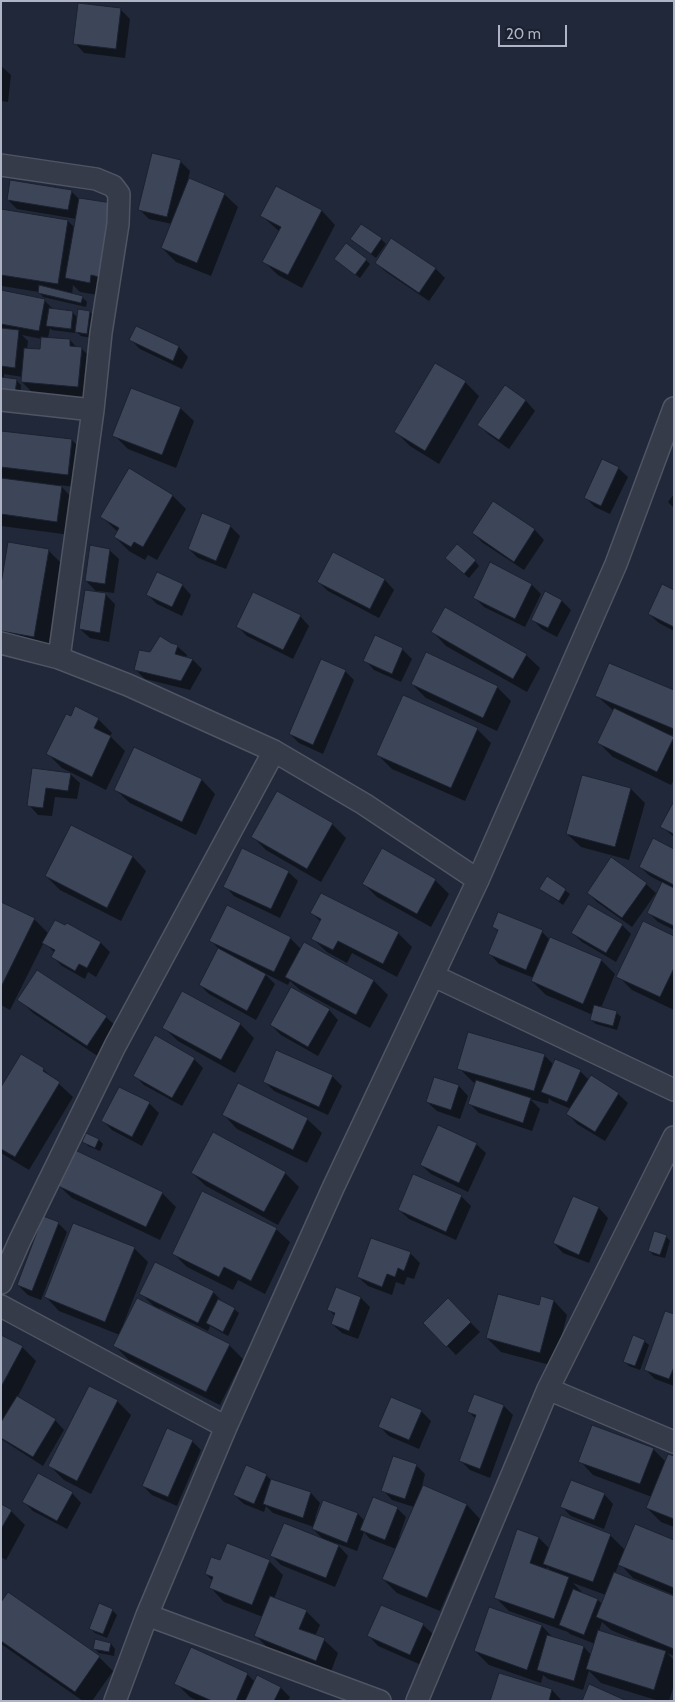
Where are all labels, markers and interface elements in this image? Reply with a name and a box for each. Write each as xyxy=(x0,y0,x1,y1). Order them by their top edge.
scale bar xyxy=(500,15,569,47)
text: 20 m xyxy=(506,25,541,43)

